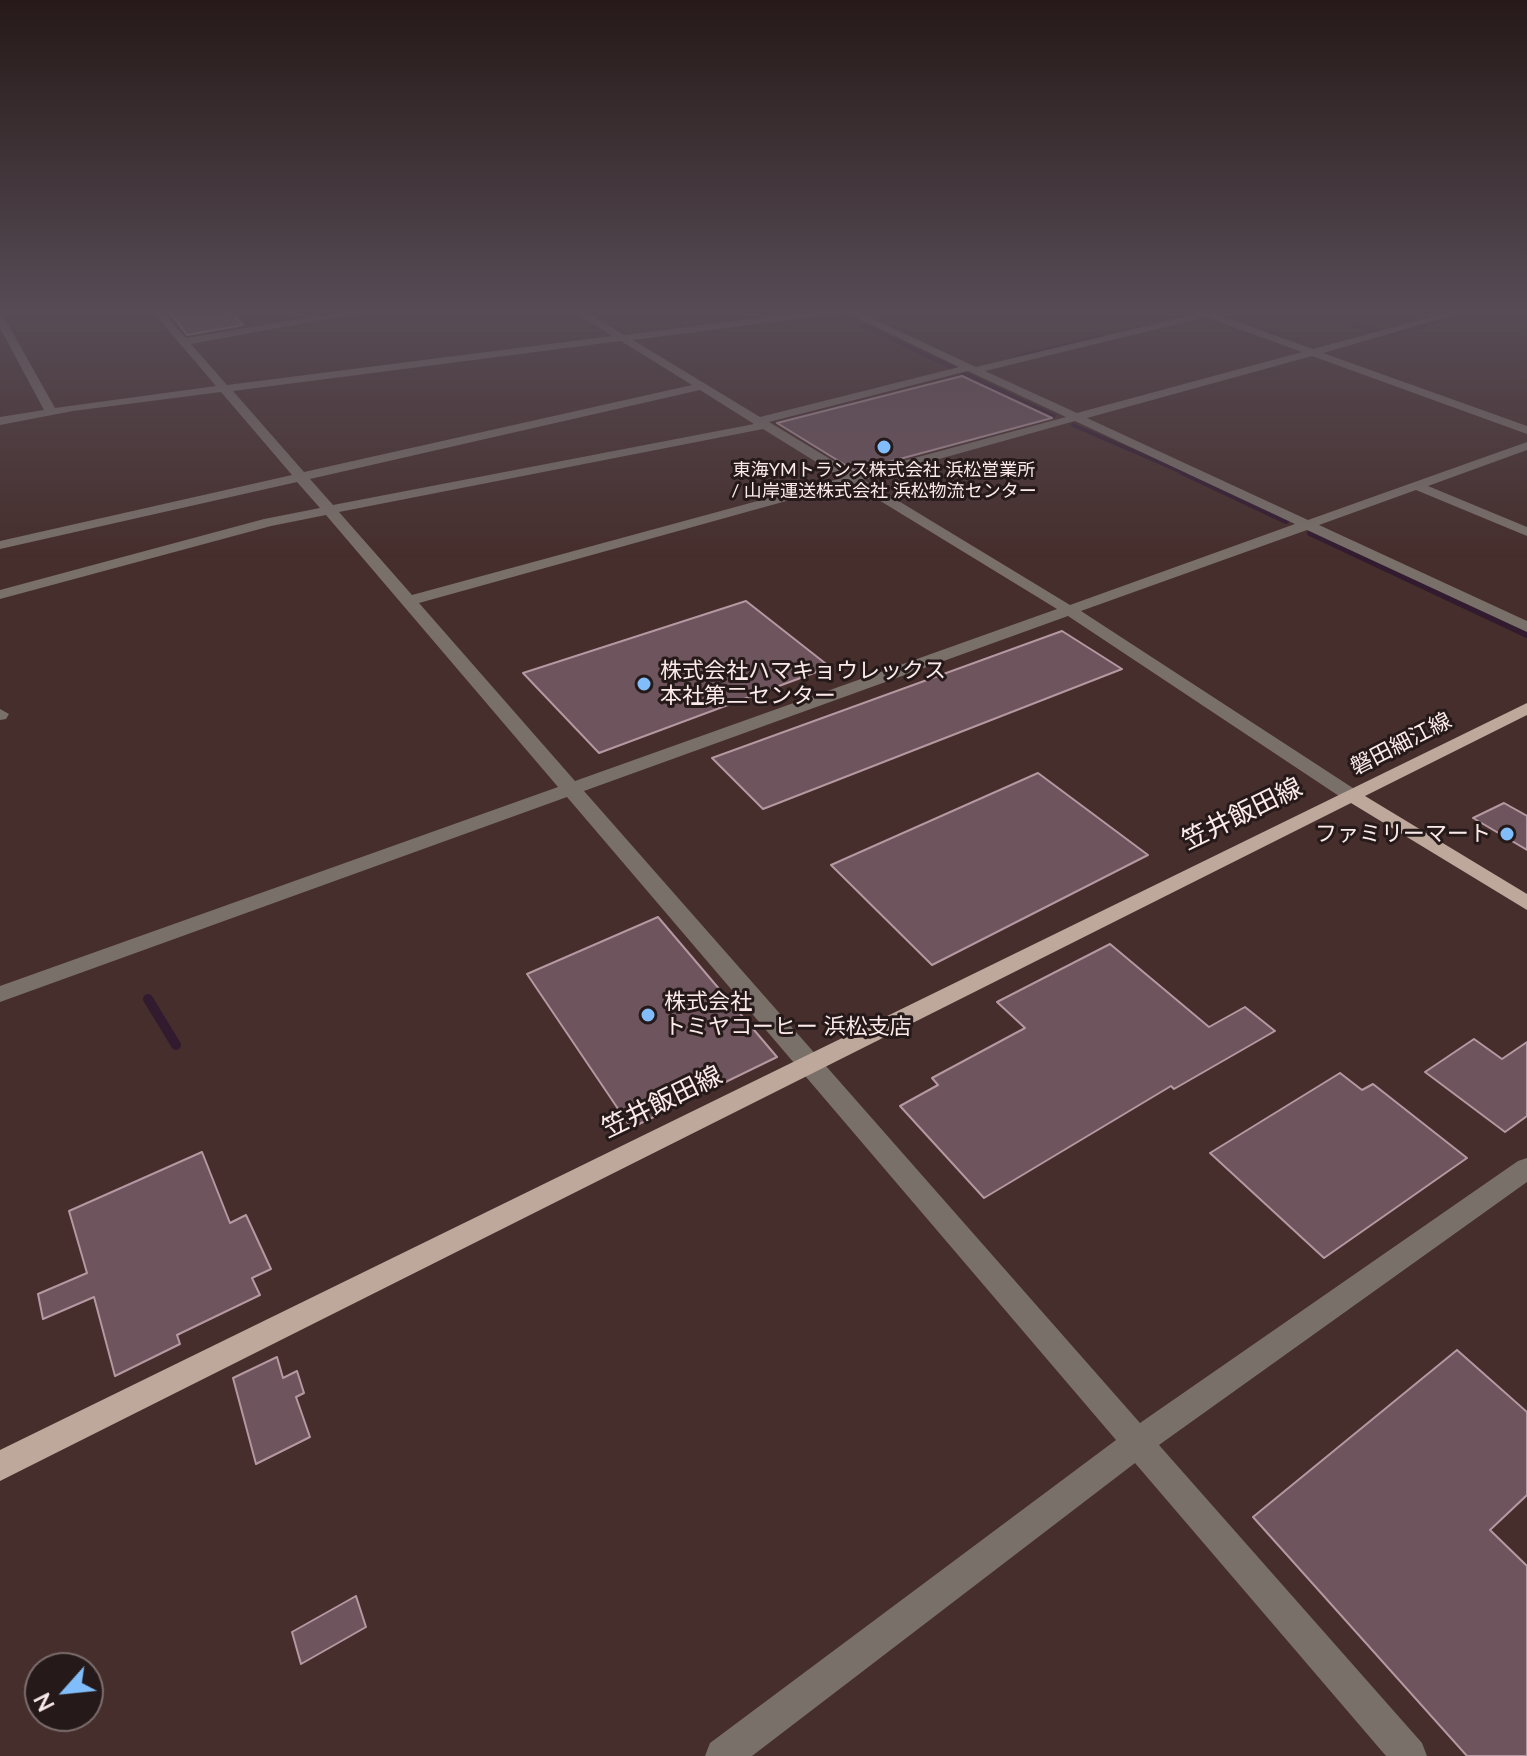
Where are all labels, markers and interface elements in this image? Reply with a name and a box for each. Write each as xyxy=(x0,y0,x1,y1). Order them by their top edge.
marker: 東海YMトランス株式会社 浜松営業所 / 山岸運送株式会社 浜松物流センター xyxy=(875,438,893,456)
place label: 東海YMトランス株式会社 浜松営業所 / 山岸運送株式会社 浜松物流センター xyxy=(731,459,1037,502)
place label: 株式会社ハマキョウレックス 本社第二センター xyxy=(660,658,946,710)
marker: 株式会社ハマキョウレックス 本社第二センター xyxy=(635,675,653,693)
street label: 磐田細江線 xyxy=(1346,707,1456,781)
street label: 笠井飯田線 xyxy=(1177,771,1307,857)
place label: ファミリーマート xyxy=(1315,821,1491,847)
marker: ファミリーマート xyxy=(1498,825,1516,843)
place label: 株式会社 トミヤコーヒー 浜松支店 xyxy=(664,989,912,1040)
marker: 株式会社 トミヤコーヒー 浜松支店 xyxy=(639,1006,657,1024)
street label: 笠井飯田線 xyxy=(597,1059,727,1145)
north arrow xyxy=(24,1652,104,1732)
text: N xyxy=(28,1689,60,1716)

